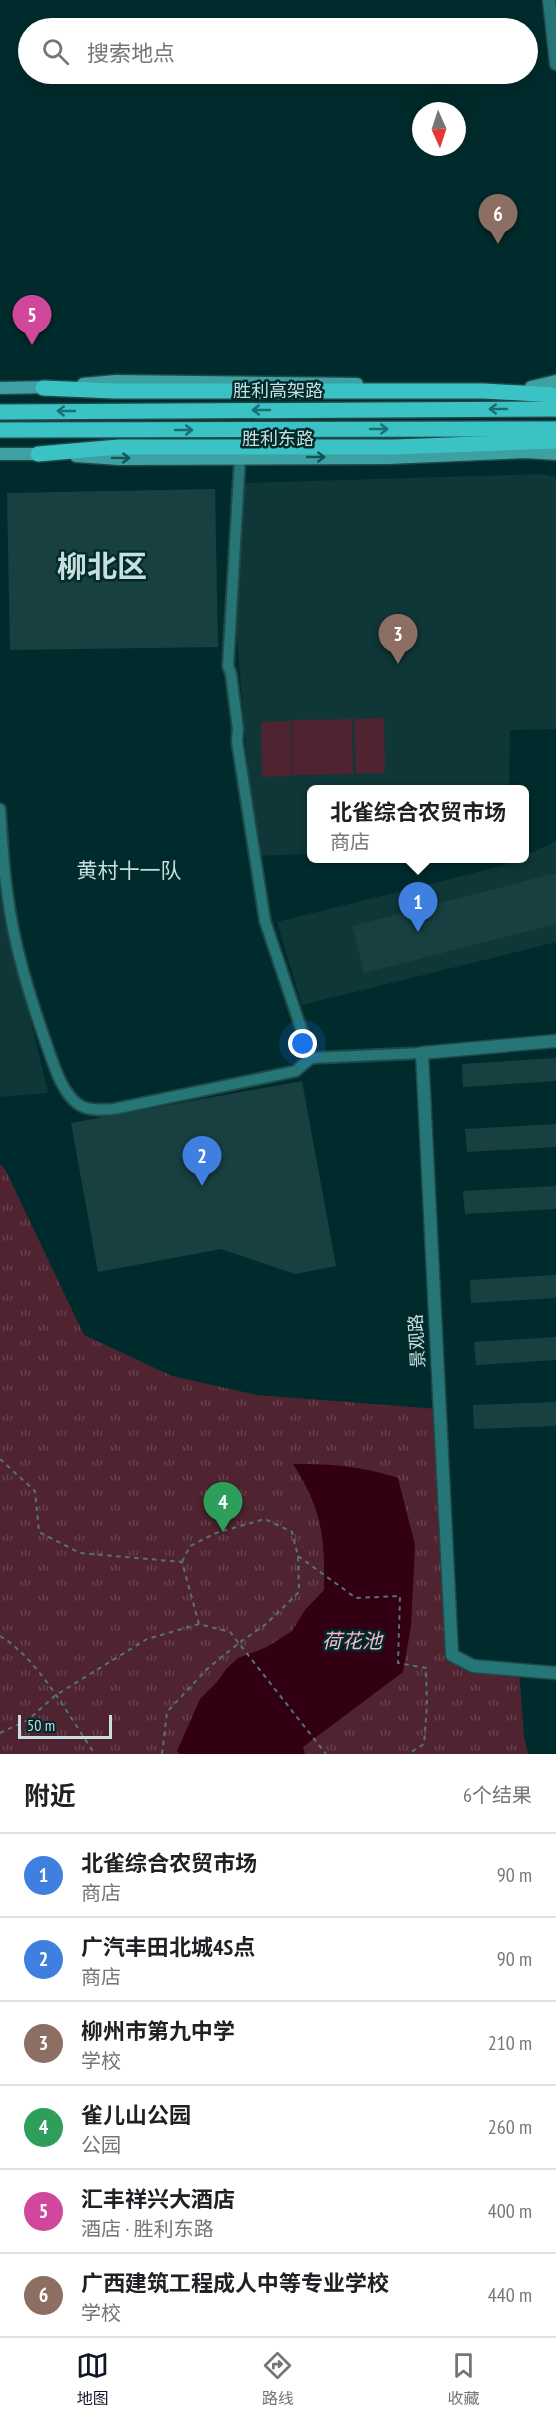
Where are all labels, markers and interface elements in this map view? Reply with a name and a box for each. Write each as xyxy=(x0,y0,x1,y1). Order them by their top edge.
search box xyxy=(18,18,538,84)
icon: search xyxy=(39,35,72,68)
text: 搜索地点 xyxy=(87,39,175,67)
north arrow xyxy=(412,102,466,156)
pin: 6 xyxy=(478,194,518,244)
pin: 5 xyxy=(12,296,51,345)
street label: 胜利高架路 xyxy=(233,379,323,402)
one-way arrow xyxy=(488,403,508,415)
one-way arrow xyxy=(251,404,271,416)
one-way arrow xyxy=(56,405,76,417)
one-way arrow xyxy=(369,423,389,435)
one-way arrow xyxy=(174,424,194,436)
street label: 胜利东路 xyxy=(242,427,314,450)
one-way arrow xyxy=(306,451,326,463)
one-way arrow xyxy=(111,453,131,464)
district label: 柳北区 xyxy=(57,546,147,585)
pin: 3 xyxy=(378,614,418,664)
popup xyxy=(307,785,529,863)
text: 北雀综合农贸市场 xyxy=(330,798,506,826)
text: 商店 xyxy=(330,829,370,855)
district label: 黄村十一队 xyxy=(77,857,182,884)
pin: 1 xyxy=(398,882,438,932)
your location xyxy=(288,1029,317,1058)
pin: 2 xyxy=(182,1136,222,1186)
street label: 景观路 xyxy=(404,1313,429,1369)
pin: 4 xyxy=(204,1482,242,1532)
water label: 荷花池 xyxy=(322,1628,384,1654)
scale bar xyxy=(18,1712,112,1740)
text: 50 m xyxy=(27,1715,55,1735)
text: 附近 xyxy=(24,1779,76,1812)
text: 6个结果 xyxy=(463,1782,532,1808)
text: 北雀综合农贸市场 xyxy=(81,1849,257,1877)
text: 1 xyxy=(39,1862,48,1888)
text: 90 m xyxy=(497,1862,532,1888)
text: 商店 xyxy=(81,1880,121,1906)
text: 广汽丰田北城4S点 xyxy=(81,1933,255,1961)
text: 2 xyxy=(39,1946,48,1972)
text: 90 m xyxy=(497,1946,532,1972)
text: 商店 xyxy=(81,1964,121,1990)
text: 柳州市第九中学 xyxy=(81,2017,235,2045)
text: 3 xyxy=(39,2030,48,2056)
text: 210 m xyxy=(488,2030,532,2056)
text: 学校 xyxy=(81,2048,121,2074)
text: 雀儿山公园 xyxy=(81,2101,191,2129)
text: 4 xyxy=(39,2114,48,2140)
text: 260 m xyxy=(488,2114,532,2140)
text: 公园 xyxy=(81,2132,121,2158)
text: 汇丰祥兴大酒店 xyxy=(81,2185,235,2213)
text: 5 xyxy=(39,2198,48,2224)
text: 400 m xyxy=(488,2198,532,2224)
text: 酒店 · 胜利东路 xyxy=(81,2216,214,2242)
text: 广西建筑工程成人中等专业学校 xyxy=(81,2269,389,2297)
text: 6 xyxy=(39,2282,48,2308)
text: 440 m xyxy=(488,2282,532,2308)
text: 学校 xyxy=(81,2300,121,2326)
tab: 地图 xyxy=(76,2349,109,2409)
tab: 路线 xyxy=(261,2349,294,2409)
tab: 收藏 xyxy=(447,2349,480,2409)

